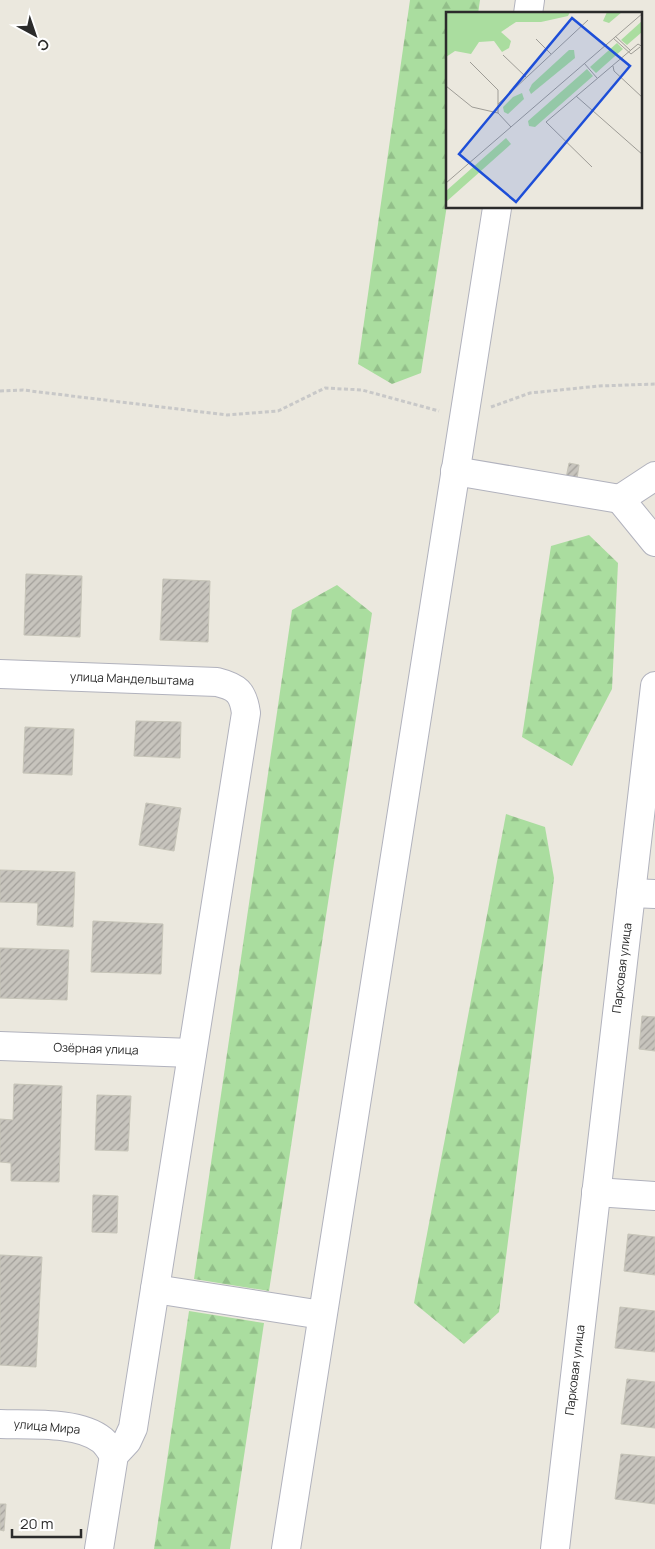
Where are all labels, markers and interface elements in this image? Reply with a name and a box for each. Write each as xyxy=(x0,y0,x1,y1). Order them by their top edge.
north arrow xyxy=(10,10,60,60)
inset map xyxy=(446,12,642,209)
text: С xyxy=(34,35,54,56)
street label: улица Мандельштама xyxy=(70,668,194,689)
street label: Парковая улица xyxy=(608,922,635,1014)
street label: Озёрная улица xyxy=(53,1039,139,1058)
street label: Парковая улица xyxy=(561,1324,588,1416)
street label: улица Мира xyxy=(13,1415,81,1438)
scale bar xyxy=(12,1506,81,1538)
text: 20 m xyxy=(20,1513,53,1534)

